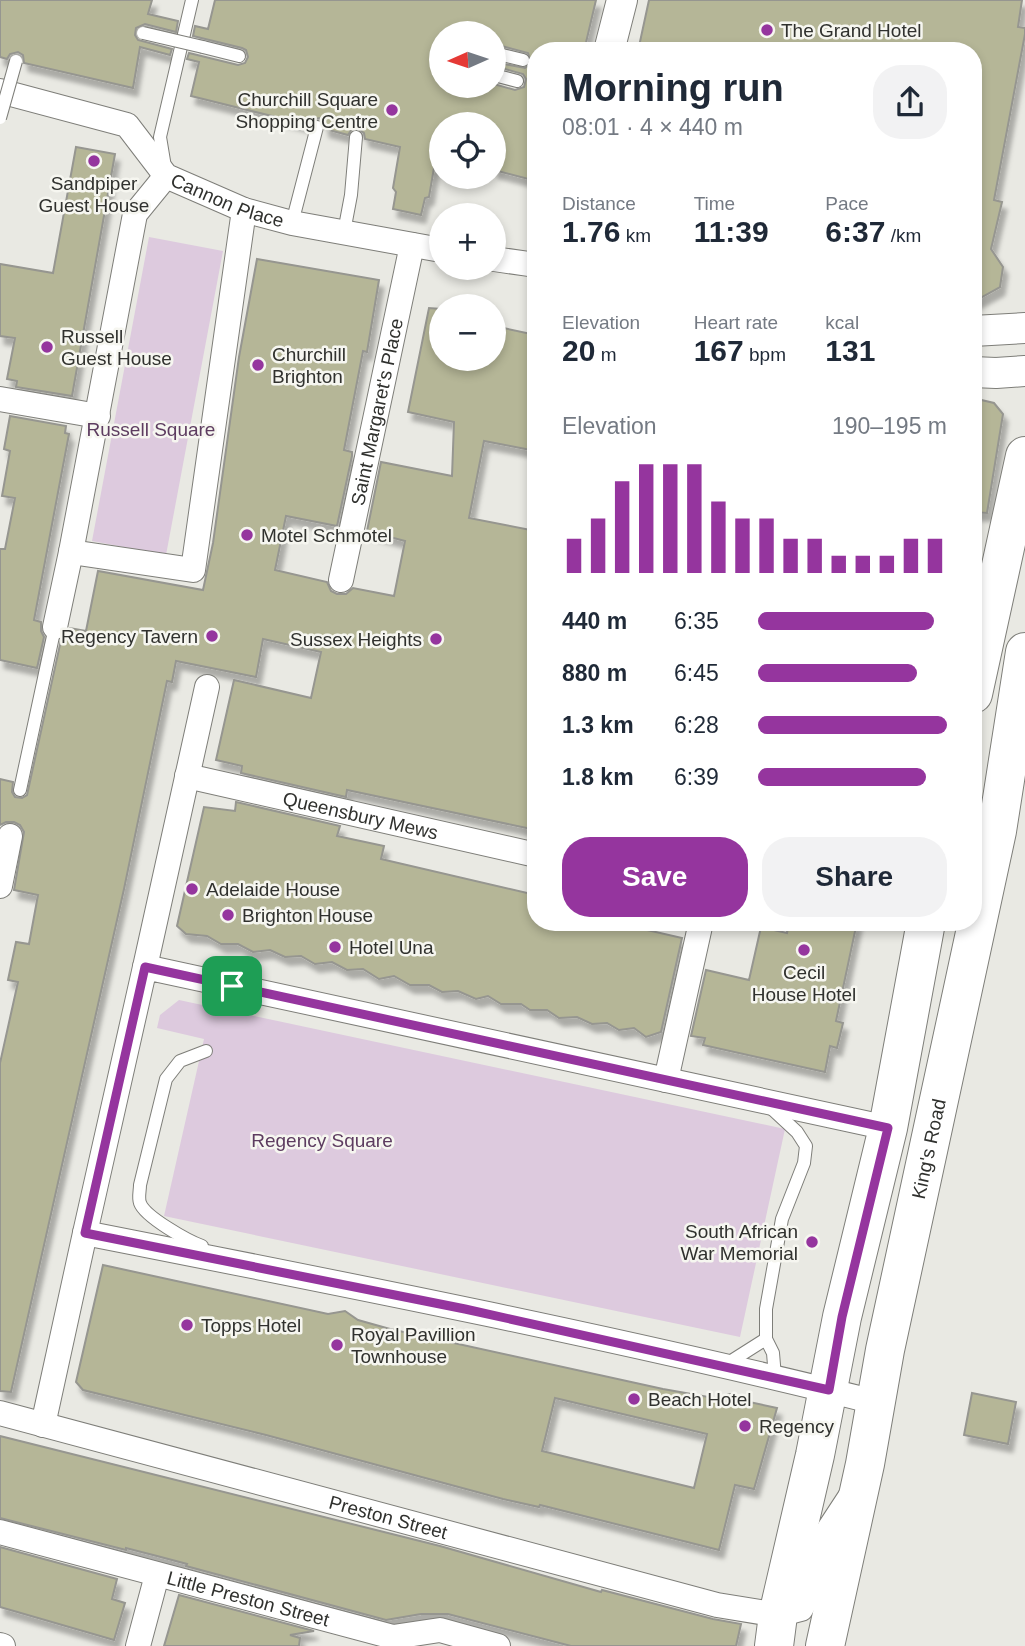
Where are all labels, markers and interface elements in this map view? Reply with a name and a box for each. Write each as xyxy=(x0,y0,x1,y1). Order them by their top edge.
place label: The Grand Hotel xyxy=(781,20,921,41)
north arrow xyxy=(429,21,506,98)
map controls xyxy=(429,21,506,371)
marker: The Grand Hotel xyxy=(759,22,775,38)
button: share xyxy=(873,65,947,139)
text: Morning run xyxy=(562,67,784,109)
place label: Churchill Square Shopping Centre xyxy=(235,89,378,132)
marker: Churchill Square Shopping Centre xyxy=(384,102,400,118)
button: locate xyxy=(429,112,506,189)
text: 08:01 · 4 × 440 m xyxy=(562,114,743,140)
marker: Sandpiper Guest House xyxy=(86,153,102,169)
street label: Cannon Place xyxy=(168,169,286,231)
place label: Sandpiper Guest House xyxy=(39,173,149,216)
text: Distance xyxy=(562,193,636,214)
text: Time xyxy=(694,193,735,214)
text: Pace xyxy=(825,193,869,214)
button: + xyxy=(429,203,506,280)
text: 1.76 xyxy=(562,215,620,248)
text: 11:39 xyxy=(694,215,769,248)
text: 6:37 xyxy=(825,215,885,248)
text: km xyxy=(620,225,651,246)
text: /km xyxy=(885,225,921,246)
button: − xyxy=(429,294,506,371)
text: Elevation xyxy=(562,312,640,333)
text: Heart rate xyxy=(694,312,778,333)
text: kcal xyxy=(825,312,859,333)
street label: Saint Margaret's Place xyxy=(347,316,407,507)
place label: Russell Guest House xyxy=(61,326,172,369)
text: 20 xyxy=(562,334,595,367)
text: 167 xyxy=(694,334,744,367)
text: 131 xyxy=(825,334,875,367)
marker: Russell Guest House xyxy=(39,339,55,355)
place label: Churchill Brighton xyxy=(272,344,346,387)
text: m xyxy=(595,344,616,365)
text: bpm xyxy=(744,344,786,365)
marker: Churchill Brighton xyxy=(250,357,266,373)
text: Elevation xyxy=(562,413,657,439)
text: 190–195 m xyxy=(832,413,947,439)
park label: Russell Square xyxy=(87,419,215,440)
place label: Motel Schmotel xyxy=(261,525,392,546)
marker: Motel Schmotel xyxy=(239,527,255,543)
text: 440 m xyxy=(562,608,627,634)
text: 6:35 xyxy=(674,608,719,634)
place label: Regency Tavern xyxy=(61,626,198,647)
marker: Regency Tavern xyxy=(204,628,220,644)
place label: Sussex Heights xyxy=(290,629,422,650)
marker: Sussex Heights xyxy=(428,631,444,647)
text: 880 m xyxy=(562,660,627,686)
text: 6:45 xyxy=(674,660,719,686)
text: 1.3 km xyxy=(562,712,634,738)
text: 6:28 xyxy=(674,712,719,738)
text: 1.8 km xyxy=(562,764,634,790)
text: 6:39 xyxy=(674,764,719,790)
street label: Queensbury Mews xyxy=(281,788,440,843)
button: Save xyxy=(562,837,748,917)
button: Share xyxy=(762,837,947,917)
place label: Adelaide House xyxy=(206,879,340,900)
marker: Adelaide House xyxy=(184,881,200,897)
place label: Brighton House xyxy=(242,905,373,926)
marker: Brighton House xyxy=(220,907,236,923)
place label: Hotel Una xyxy=(349,937,434,958)
marker: Hotel Una xyxy=(327,939,343,955)
marker: Cecil House Hotel xyxy=(796,942,812,958)
pin xyxy=(202,956,262,1016)
place label: Cecil House Hotel xyxy=(752,962,856,1005)
icon: arrive xyxy=(213,967,251,1005)
street label: King's Road xyxy=(907,1097,949,1201)
park label: Regency Square xyxy=(251,1130,393,1151)
place label: South African War Memorial xyxy=(680,1221,798,1264)
marker: South African War Memorial xyxy=(804,1234,820,1250)
place label: Topps Hotel xyxy=(201,1315,301,1336)
marker: Topps Hotel xyxy=(179,1317,195,1333)
place label: Royal Pavillion Townhouse xyxy=(351,1324,476,1367)
marker: Royal Pavillion Townhouse xyxy=(329,1337,345,1353)
place label: Beach Hotel xyxy=(648,1389,752,1410)
marker: Beach Hotel xyxy=(626,1391,642,1407)
place label: Regency xyxy=(759,1416,834,1437)
marker: Regency xyxy=(737,1418,753,1434)
street label: Preston Street xyxy=(327,1491,450,1543)
street label: Little Preston Street xyxy=(165,1567,332,1630)

